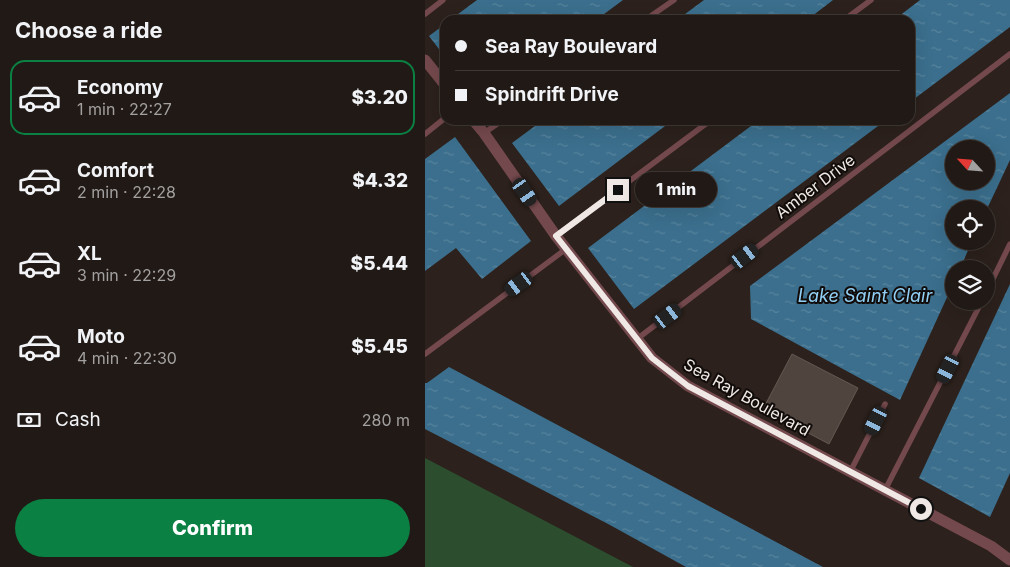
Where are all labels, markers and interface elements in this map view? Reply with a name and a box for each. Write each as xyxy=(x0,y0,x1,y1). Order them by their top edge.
text: Choose a ride xyxy=(15,17,163,43)
text: Sea Ray Boulevard xyxy=(485,35,657,58)
icon: car xyxy=(17,75,62,120)
text: Economy xyxy=(77,76,163,99)
text: Spindrift Drive xyxy=(485,83,619,106)
text: $3.20 xyxy=(351,86,408,109)
text: 1 min · 22:27 xyxy=(77,99,172,119)
north arrow xyxy=(945,140,995,190)
map controls xyxy=(945,140,995,310)
street label: Amber Drive xyxy=(771,150,859,222)
icon: car xyxy=(17,158,62,203)
text: Comfort xyxy=(77,159,154,182)
text: $4.32 xyxy=(352,169,408,192)
callout: 1 min xyxy=(635,172,718,208)
car xyxy=(510,175,539,209)
route end xyxy=(607,179,629,201)
text: 1 min xyxy=(656,179,696,199)
text: 2 min · 22:28 xyxy=(77,182,176,202)
button: locate xyxy=(945,200,995,250)
icon: car xyxy=(17,241,62,286)
car xyxy=(728,241,761,271)
text: XL xyxy=(77,242,102,265)
text: $5.44 xyxy=(351,252,408,275)
button: layers xyxy=(945,260,995,310)
text: 3 min · 22:29 xyxy=(77,265,176,285)
car xyxy=(502,269,535,299)
water label: Lake Saint Clair xyxy=(798,285,933,306)
car xyxy=(651,301,684,331)
icon: car xyxy=(17,324,62,369)
text: Moto xyxy=(77,325,125,348)
text: $5.45 xyxy=(351,335,408,358)
text: 4 min · 22:30 xyxy=(77,348,177,368)
car xyxy=(934,352,961,386)
street label: Sea Ray Boulevard xyxy=(680,354,814,440)
car xyxy=(862,404,889,438)
icon: cash xyxy=(15,406,43,434)
text: Cash xyxy=(55,408,101,431)
text: 280 m xyxy=(362,410,410,430)
route start xyxy=(910,498,932,520)
button: Confirm xyxy=(15,499,410,557)

